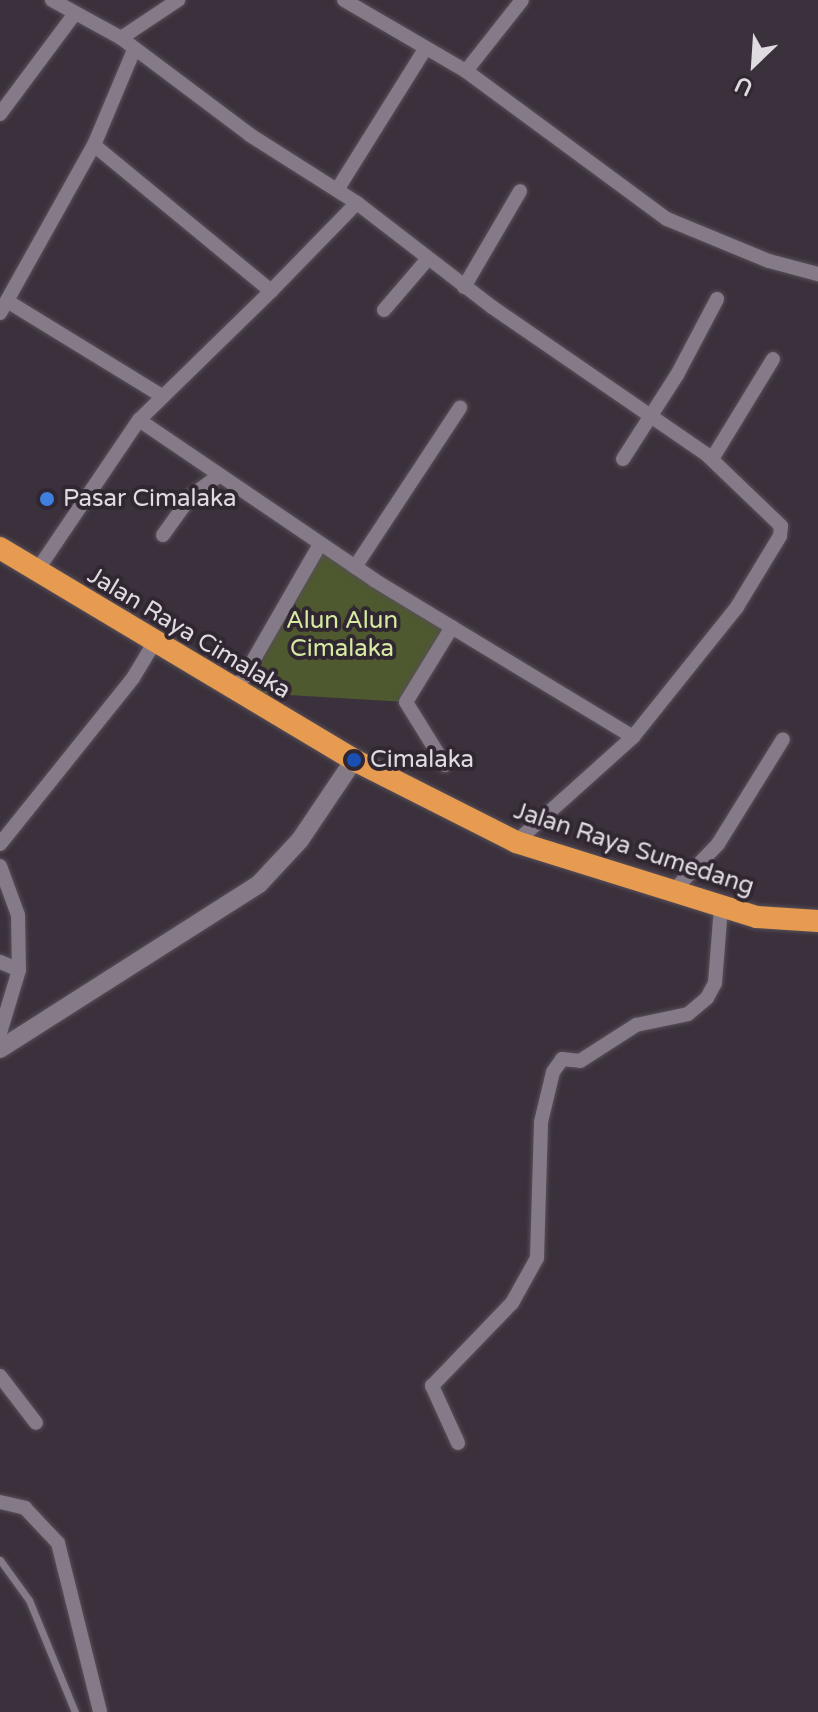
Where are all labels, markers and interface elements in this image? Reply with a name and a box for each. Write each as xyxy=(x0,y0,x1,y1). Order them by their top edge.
north arrow xyxy=(714,24,794,104)
text: U xyxy=(731,70,757,101)
place label: Pasar Cimalaka xyxy=(63,485,236,513)
marker: Pasar Cimalaka xyxy=(38,490,56,508)
street label: Jalan Raya Cimalaka xyxy=(82,561,296,705)
park label: Alun Alun Cimalaka xyxy=(286,607,398,663)
place label: Cimalaka xyxy=(370,746,474,774)
marker: Cimalaka xyxy=(345,751,363,769)
street label: Jalan Raya Sumedang xyxy=(510,797,758,901)

